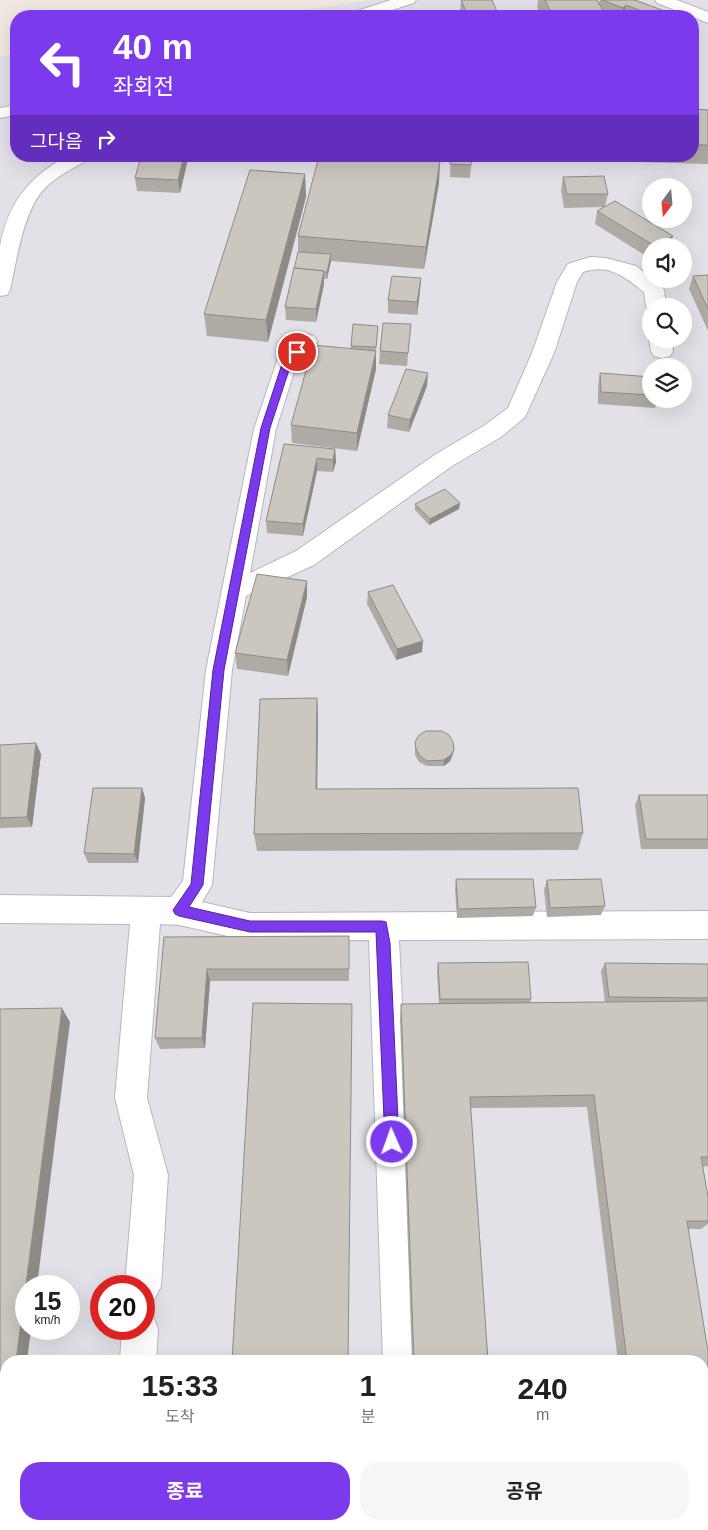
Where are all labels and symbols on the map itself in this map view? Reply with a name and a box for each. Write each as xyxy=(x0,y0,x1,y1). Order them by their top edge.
north arrow xyxy=(642,178,692,228)
pin xyxy=(276,331,318,373)
position arrow xyxy=(365,1115,417,1167)
speed limit sign: 20 xyxy=(90,1275,155,1340)

